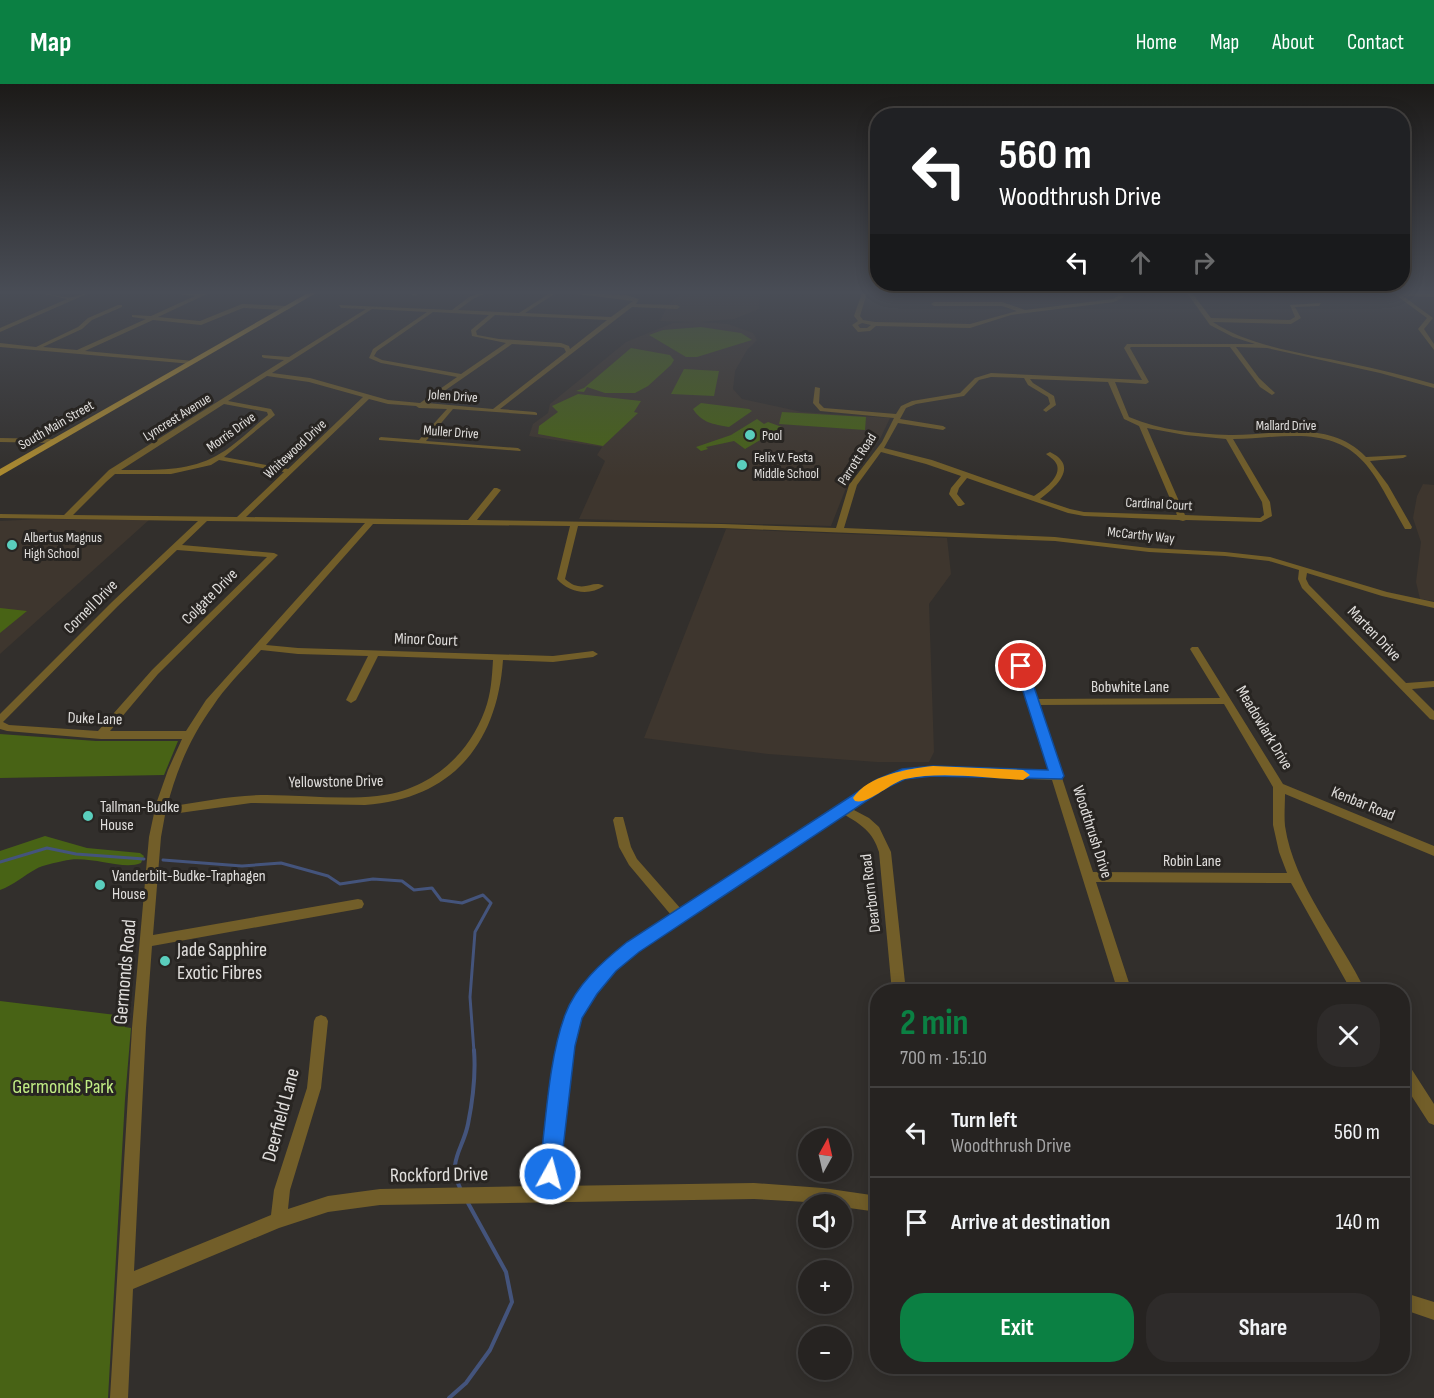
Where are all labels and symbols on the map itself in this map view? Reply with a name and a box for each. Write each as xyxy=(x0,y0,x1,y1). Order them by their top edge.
street label: Jolen Drive xyxy=(427,386,478,406)
street label: Lyncrest Avenue xyxy=(140,389,214,445)
street label: South Main Street xyxy=(15,397,97,453)
street label: Morris Drive xyxy=(203,409,259,455)
street label: Whitewood Drive xyxy=(260,416,330,482)
street label: Mallard Drive xyxy=(1256,417,1316,434)
street label: Muller Drive xyxy=(423,422,479,442)
place label: Pool xyxy=(762,427,782,444)
marker: Pool xyxy=(743,428,757,442)
street label: Parrott Road xyxy=(834,430,880,488)
place label: Felix V. Festa Middle School xyxy=(754,449,819,482)
marker: Felix V. Festa Middle School xyxy=(735,458,749,472)
street label: Cardinal Court xyxy=(1125,494,1193,514)
street label: McCarthy Way xyxy=(1107,523,1176,547)
place label: Albertus Magnus High School xyxy=(23,529,102,562)
marker: Albertus Magnus High School xyxy=(5,538,19,552)
street label: Colgate Drive xyxy=(178,565,242,629)
street label: Cornell Drive xyxy=(60,576,122,638)
street label: Marten Drive xyxy=(1343,603,1405,665)
street label: Minor Court xyxy=(394,629,458,651)
pin xyxy=(995,640,1046,691)
street label: Bobwhite Lane xyxy=(1091,678,1169,697)
street label: Meadowlark Drive xyxy=(1231,683,1297,773)
street label: Duke Lane xyxy=(67,709,123,729)
street label: Yellowstone Drive xyxy=(288,772,384,792)
street label: Woodthrush Drive xyxy=(1068,783,1116,881)
street label: Kenbar Road xyxy=(1328,783,1398,825)
place label: Tallman-Budke House xyxy=(100,798,180,835)
marker: Tallman-Budke House xyxy=(81,809,95,823)
street label: Robin Lane xyxy=(1163,852,1221,871)
street label: Dearborn Road xyxy=(857,853,885,933)
place label: Vanderbilt-Budke-Traphagen House xyxy=(112,867,266,904)
marker: Vanderbilt-Budke-Traphagen House xyxy=(93,878,107,892)
street label: Germonds Road xyxy=(108,918,142,1026)
place label: Jade Sapphire Exotic Fibres xyxy=(176,938,267,985)
marker: Jade Sapphire Exotic Fibres xyxy=(158,954,172,968)
street label: Deerfield Lane xyxy=(257,1066,305,1164)
park label: Germonds Park xyxy=(12,1075,114,1099)
north arrow xyxy=(798,1128,852,1182)
position arrow xyxy=(518,1142,582,1206)
street label: Rockford Drive xyxy=(390,1162,488,1188)

